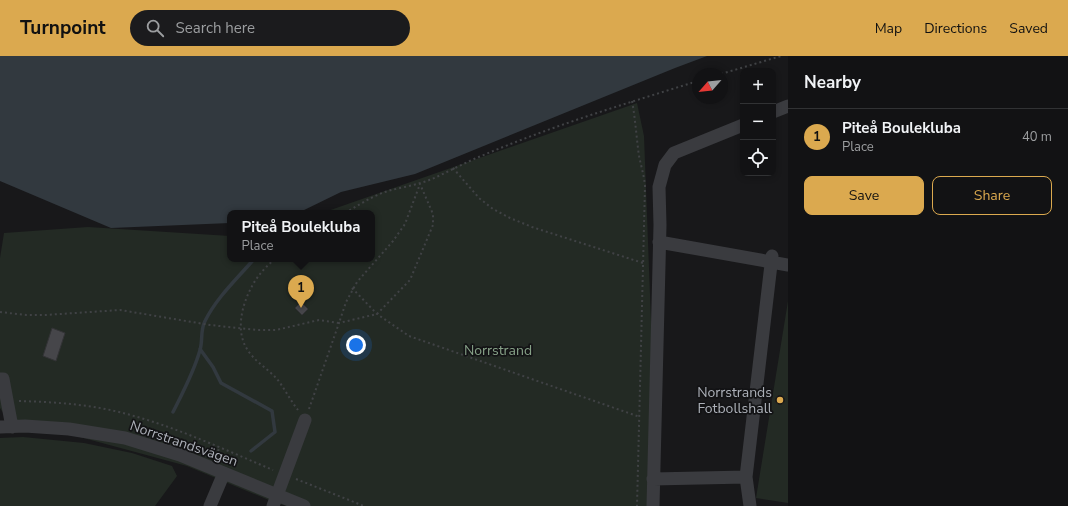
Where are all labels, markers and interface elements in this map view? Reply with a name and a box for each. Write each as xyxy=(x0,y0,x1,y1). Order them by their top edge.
search box xyxy=(130,10,410,46)
text: Turnpoint xyxy=(20,15,106,41)
icon: search xyxy=(144,17,166,39)
text: Search here xyxy=(176,18,255,38)
text: Map xyxy=(875,19,902,38)
text: Directions xyxy=(924,19,987,38)
text: Saved xyxy=(1009,19,1048,38)
north arrow xyxy=(692,68,728,104)
map controls xyxy=(740,68,776,176)
button: + xyxy=(740,68,776,104)
text: Nearby xyxy=(804,71,861,94)
button: − xyxy=(740,104,776,140)
text: Piteå Boulekluba xyxy=(842,118,961,138)
text: 1 xyxy=(813,128,821,146)
text: 40 m xyxy=(1022,128,1052,146)
text: Place xyxy=(842,138,874,156)
button: locate xyxy=(740,140,776,176)
button: Save xyxy=(804,176,924,215)
button: Share xyxy=(932,176,1052,215)
popup xyxy=(227,210,375,262)
text: Piteå Boulekluba xyxy=(242,217,360,237)
text: Place xyxy=(242,237,273,255)
pin: 1 xyxy=(288,275,314,308)
your location xyxy=(346,335,366,355)
park label: Norrstrand xyxy=(464,341,532,360)
place label: Norrstrands Fotbollshall xyxy=(697,383,773,418)
marker: Norrstrands Fotbollshall xyxy=(775,395,785,405)
street label: Norrstrandsvägen xyxy=(127,416,240,471)

